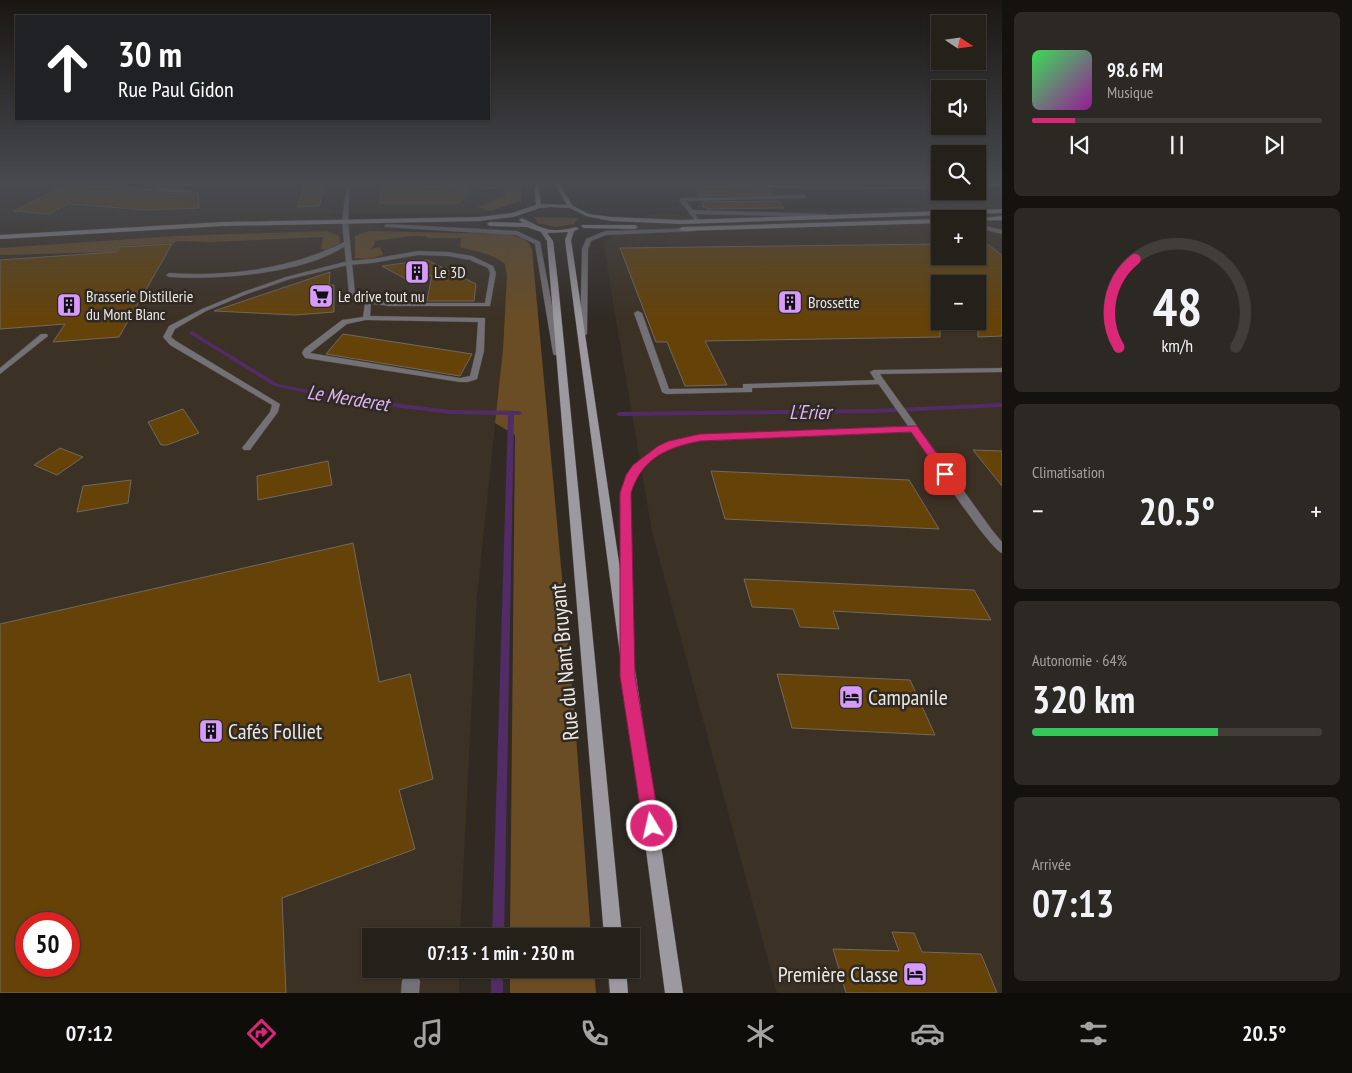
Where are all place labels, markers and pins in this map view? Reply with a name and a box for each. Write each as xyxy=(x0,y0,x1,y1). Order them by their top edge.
building icon: Le 3D xyxy=(404,259,430,285)
place label: Le 3D xyxy=(434,262,466,282)
supermarket icon: Le drive tout nu xyxy=(308,283,334,309)
place label: Brasserie Distillerie du Mont Blanc xyxy=(86,286,193,324)
place label: Le drive tout nu xyxy=(338,286,425,306)
building icon: Brossette xyxy=(777,289,803,315)
building icon: Brasserie Distillerie du Mont Blanc xyxy=(56,292,82,318)
place label: Brossette xyxy=(808,292,860,312)
pin xyxy=(924,453,966,495)
place label: Campanile xyxy=(868,683,948,711)
hotel icon: Campanile xyxy=(838,684,864,710)
place label: Cafés Folliet xyxy=(228,717,322,745)
building icon: Cafés Folliet xyxy=(198,718,224,744)
place label: Première Classe xyxy=(778,960,898,988)
hotel icon: Première Classe xyxy=(902,961,928,987)

